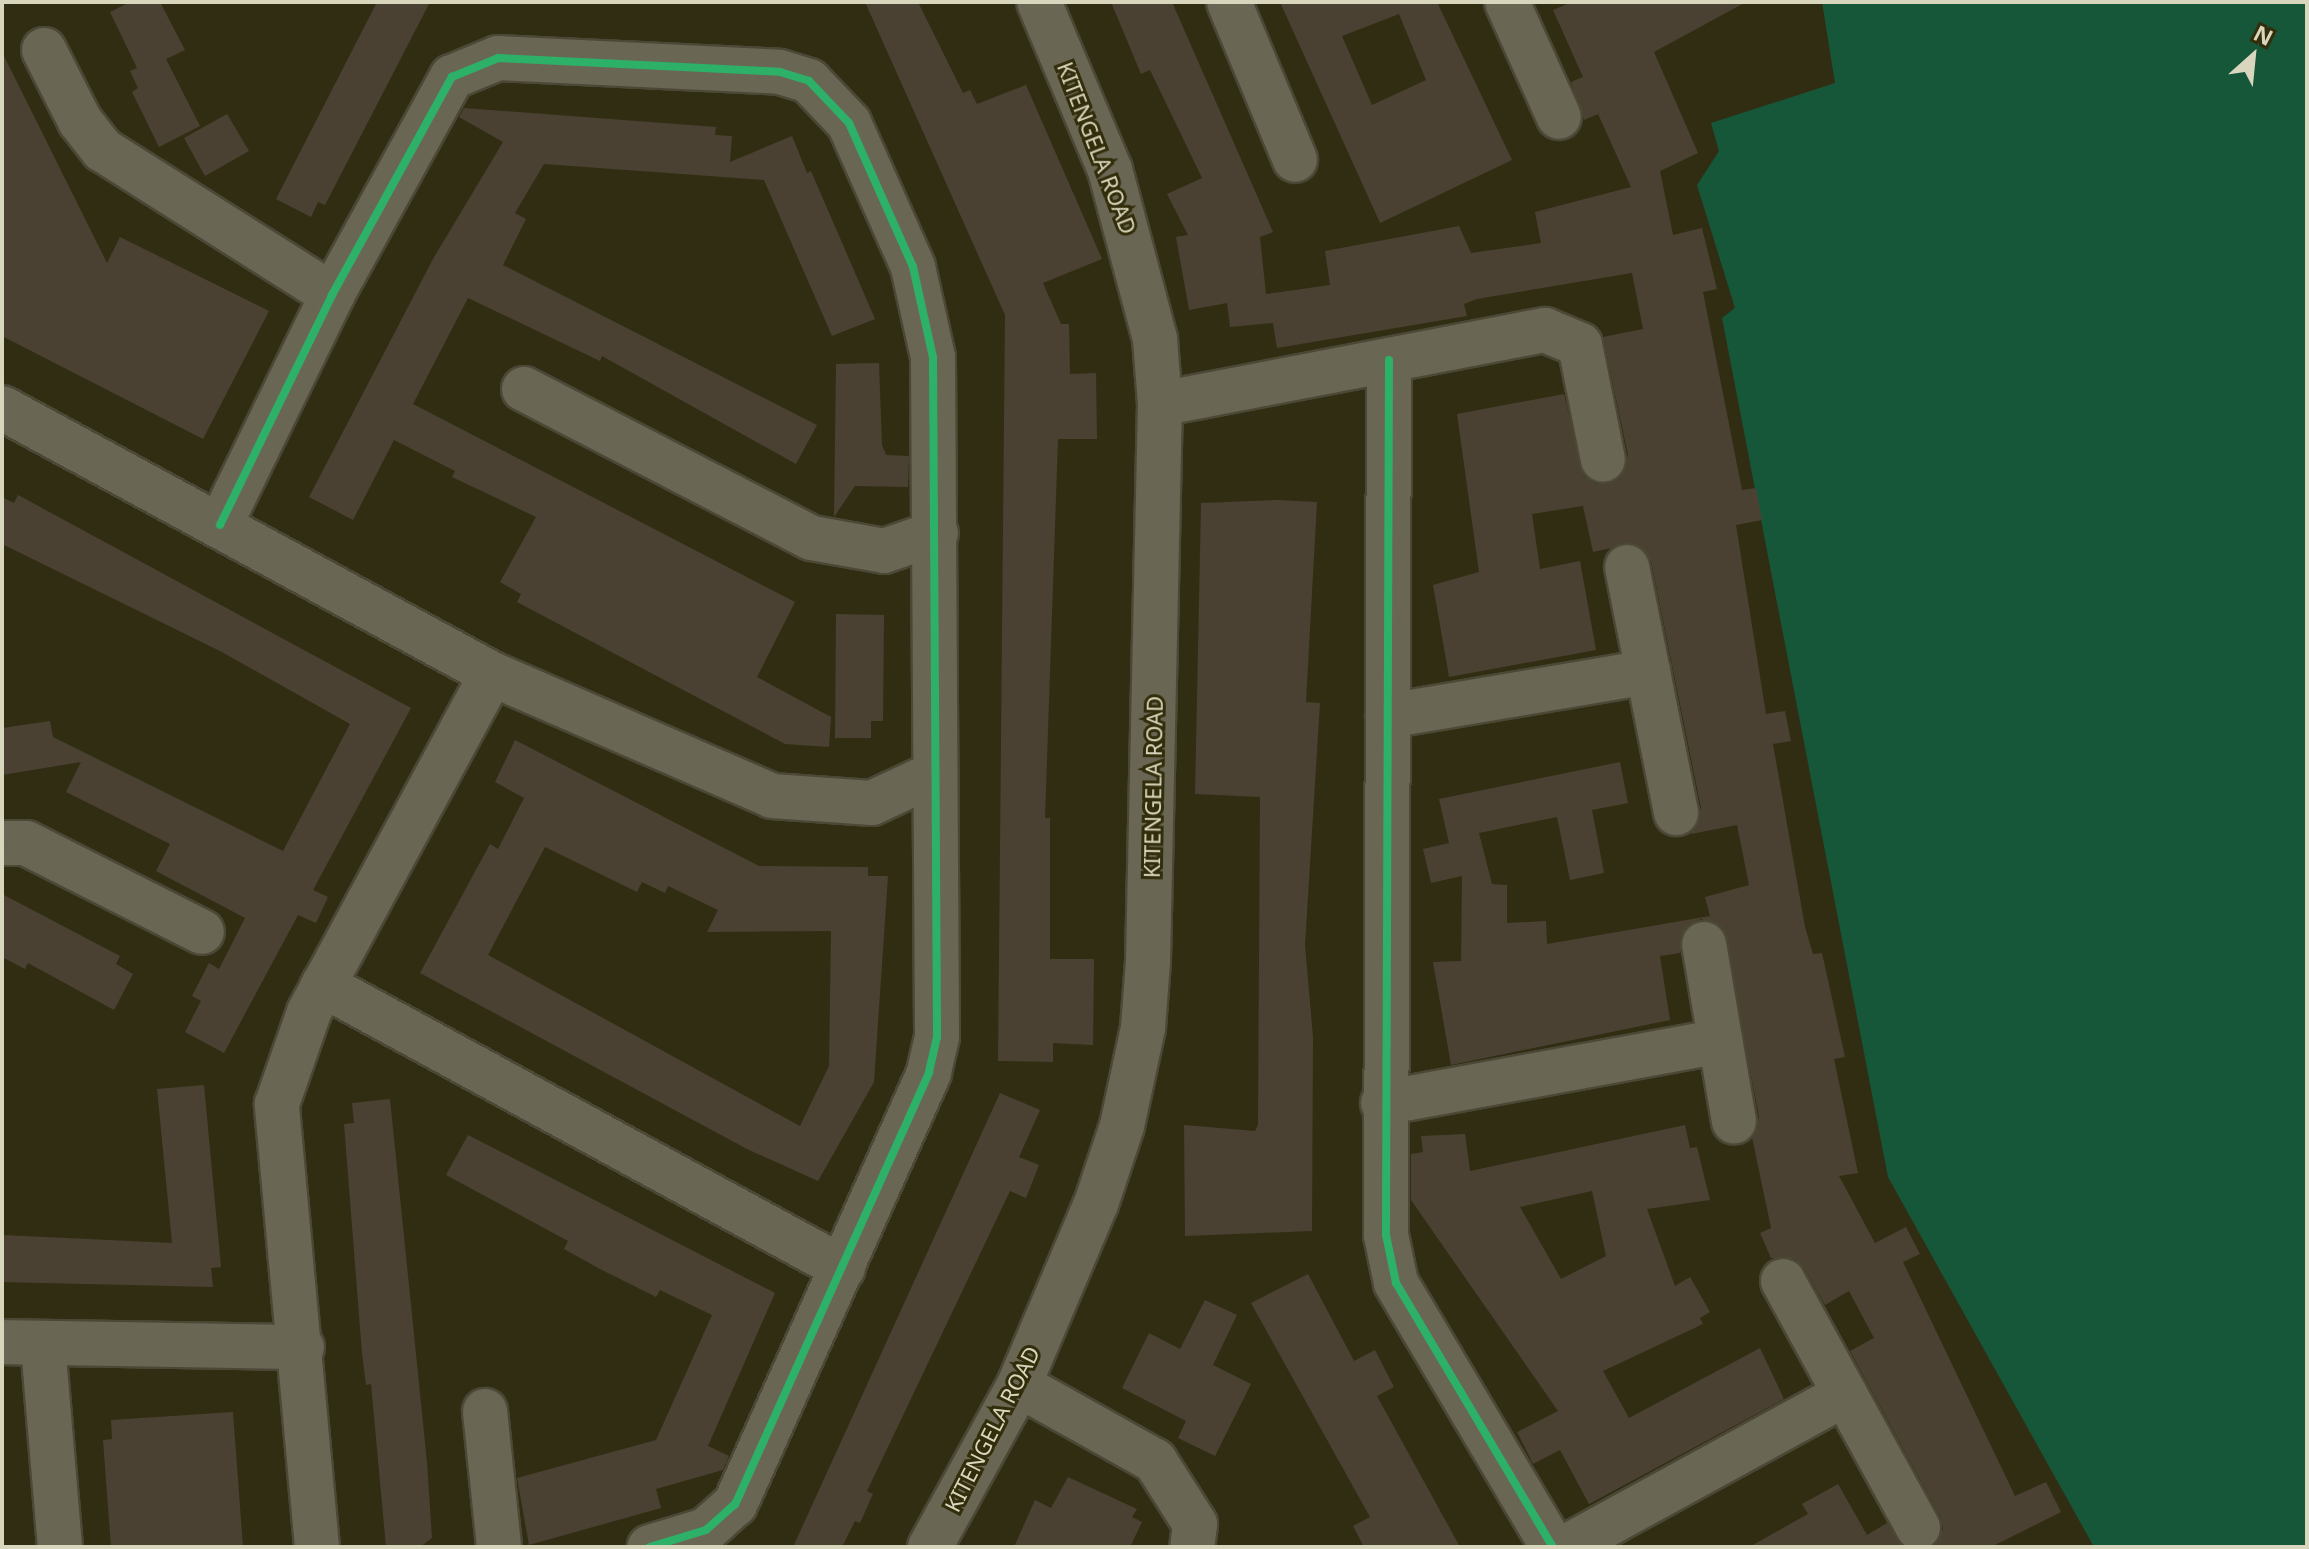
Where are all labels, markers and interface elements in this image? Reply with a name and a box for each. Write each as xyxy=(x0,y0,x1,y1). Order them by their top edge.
north arrow xyxy=(2213,16,2293,96)
text: N xyxy=(2249,17,2279,52)
street label: KITENGELA ROAD xyxy=(1052,58,1142,238)
street label: KITENGELA ROAD xyxy=(1138,696,1168,878)
street label: KITENGELA ROAD xyxy=(939,1342,1045,1516)

